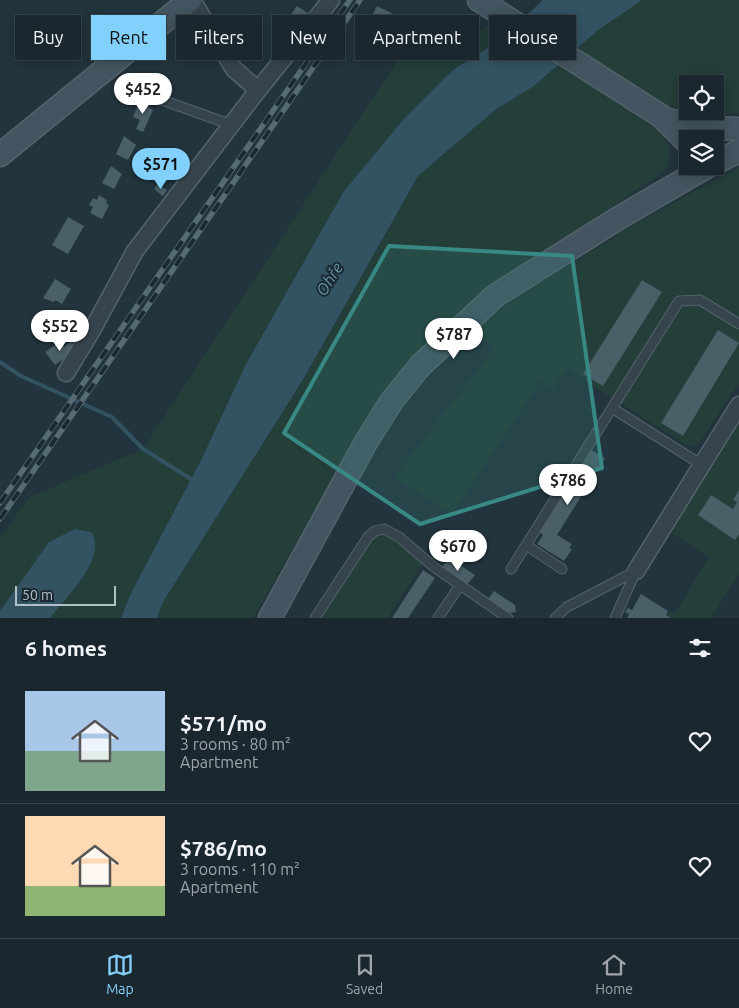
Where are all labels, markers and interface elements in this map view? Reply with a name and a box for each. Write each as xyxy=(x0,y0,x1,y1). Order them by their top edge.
chip: Buy xyxy=(15,15,81,60)
chip: Rent xyxy=(91,15,166,60)
chip: Filters xyxy=(176,15,262,60)
chip: New xyxy=(272,15,345,60)
chip: Apartment xyxy=(355,15,479,60)
chip: House xyxy=(489,15,576,60)
pin: $452 xyxy=(113,72,173,115)
map controls xyxy=(679,75,724,175)
button: locate xyxy=(679,75,724,120)
text: $452 xyxy=(125,80,161,98)
button: layers xyxy=(679,130,724,175)
pin: $571 xyxy=(131,148,191,190)
text: $571 xyxy=(143,155,179,173)
water label: Ohře xyxy=(312,259,346,299)
pin: $552 xyxy=(30,310,90,352)
text: $552 xyxy=(42,317,78,335)
pin: $787 xyxy=(424,318,484,360)
text: $787 xyxy=(436,325,472,343)
pin: $786 xyxy=(538,464,598,506)
text: $786 xyxy=(550,471,586,489)
pin: $670 xyxy=(428,530,488,572)
text: $670 xyxy=(440,537,476,555)
scale bar xyxy=(15,583,116,606)
text: 50 m xyxy=(22,587,53,603)
icon: filters xyxy=(686,634,714,662)
text: 6 homes xyxy=(25,636,107,660)
icon: home xyxy=(65,711,125,771)
text: $571/mo xyxy=(180,711,267,735)
icon: heart xyxy=(686,727,714,755)
text: 3 rooms · 80 m² xyxy=(180,735,291,753)
text: Apartment xyxy=(180,753,258,771)
icon: home xyxy=(65,836,125,896)
text: $786/mo xyxy=(180,836,267,860)
icon: heart xyxy=(686,852,714,880)
text: 3 rooms · 110 m² xyxy=(180,860,300,878)
text: Apartment xyxy=(180,878,258,896)
tab: Map xyxy=(106,951,134,997)
tab: Saved xyxy=(346,951,383,997)
tab: Home xyxy=(595,951,633,997)

